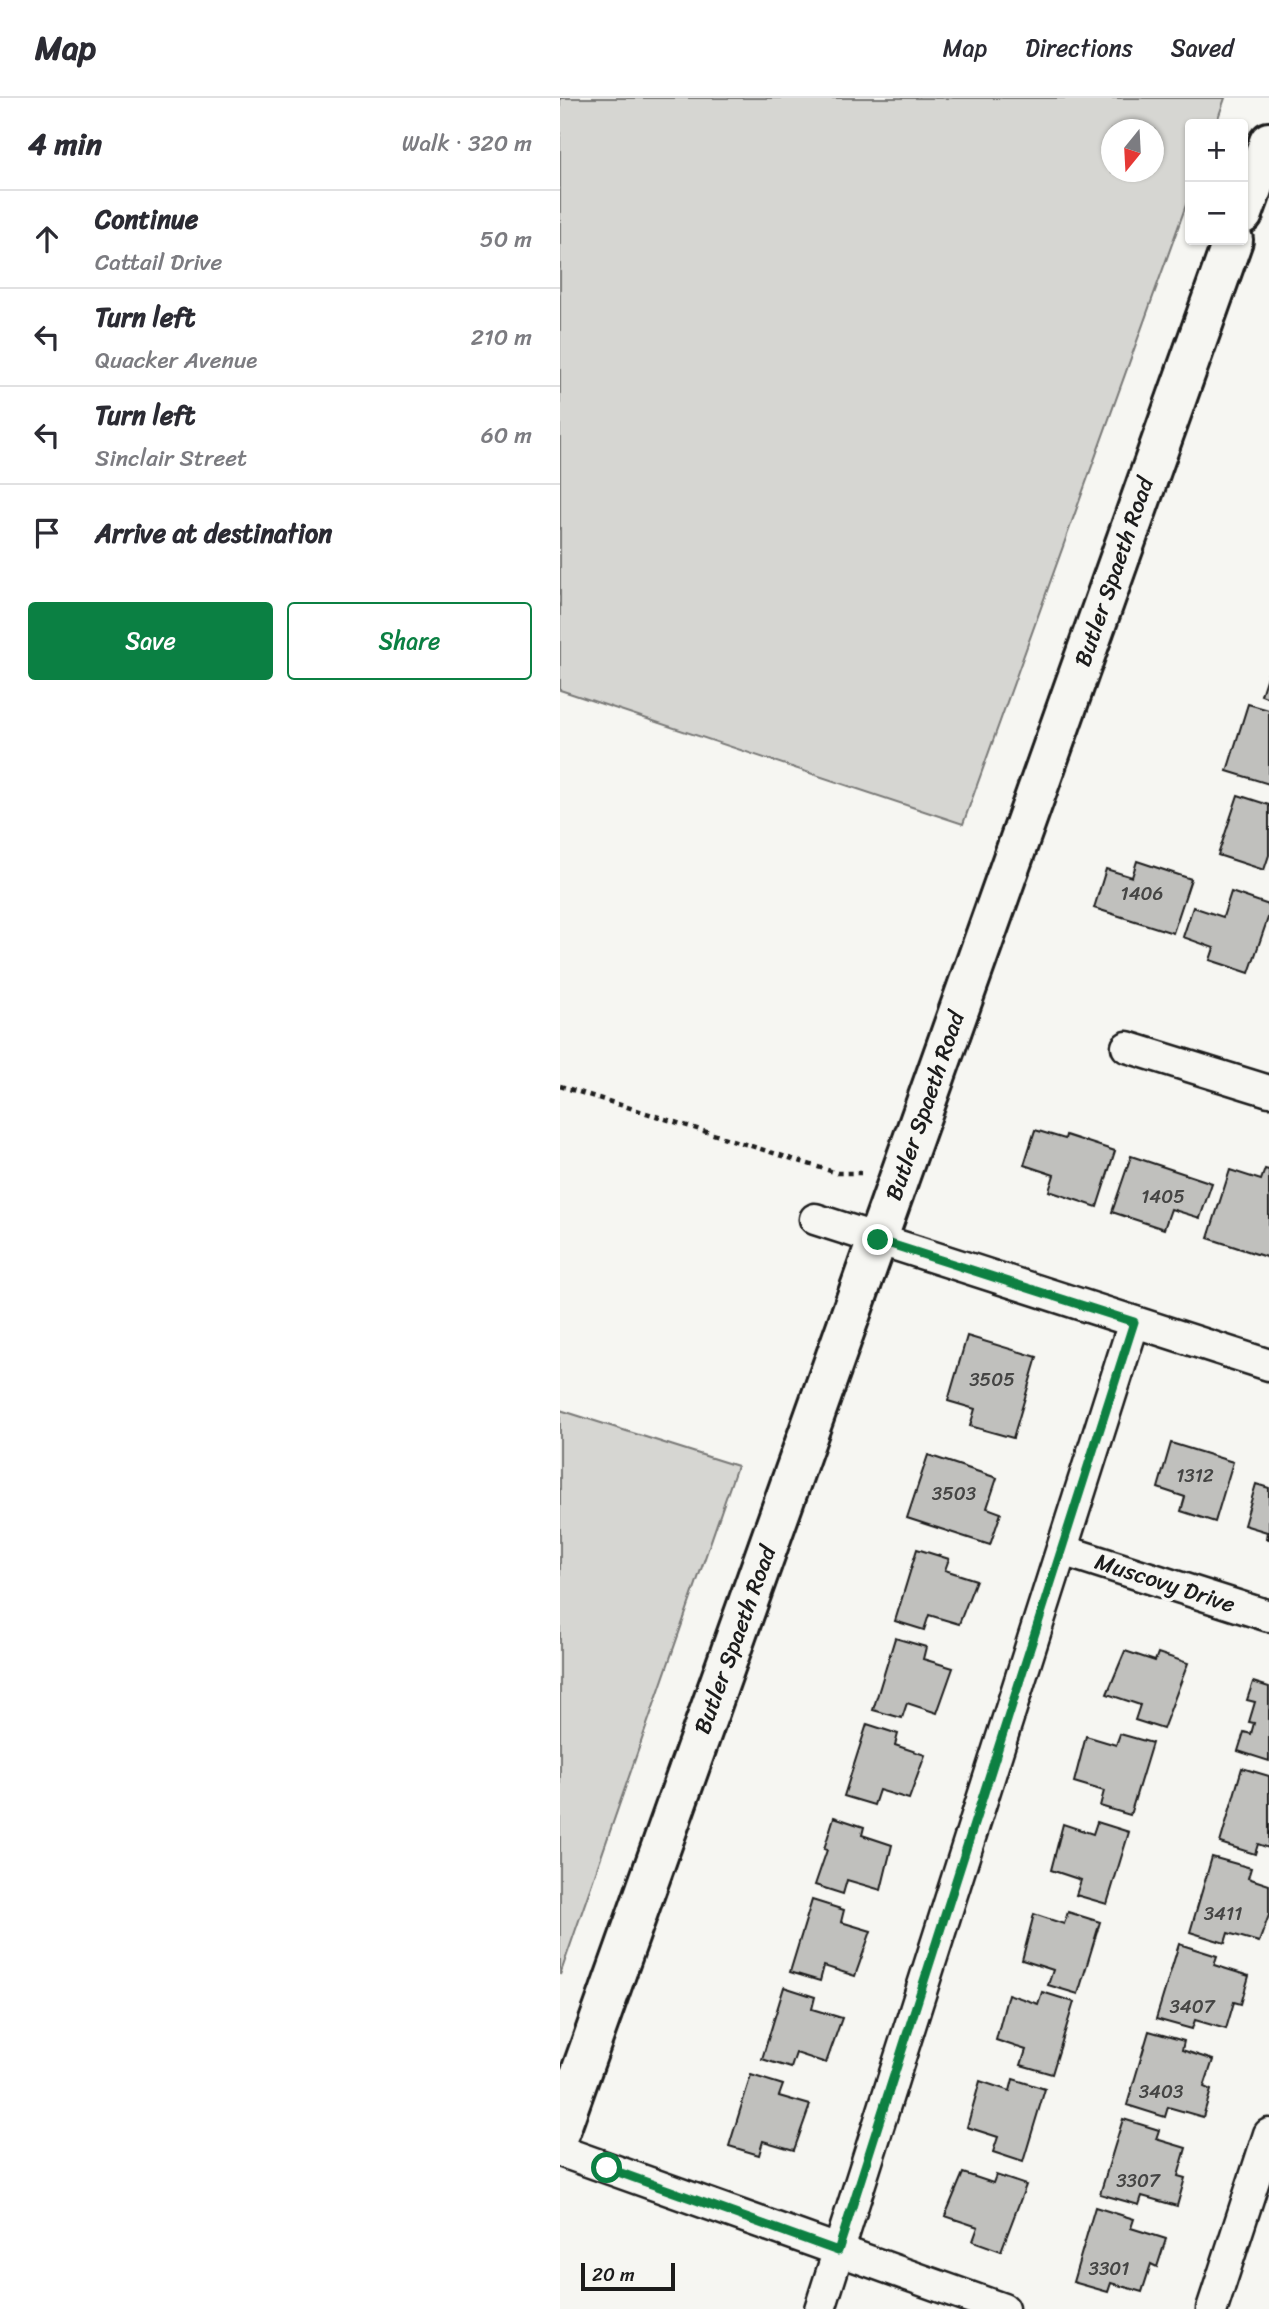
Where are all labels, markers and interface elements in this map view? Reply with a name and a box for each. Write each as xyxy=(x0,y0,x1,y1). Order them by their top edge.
text: Map xyxy=(35,19,96,77)
text: Map xyxy=(943,27,987,69)
text: Directions xyxy=(1025,27,1133,69)
text: Saved xyxy=(1171,27,1234,69)
text: 4 min xyxy=(28,117,102,171)
north arrow xyxy=(1101,119,1164,182)
map controls xyxy=(1185,119,1248,245)
button: + xyxy=(1185,119,1248,182)
text: Walk · 320 m xyxy=(402,123,532,164)
button: − xyxy=(1185,182,1248,245)
text: Continue xyxy=(95,196,198,242)
text: 50 m xyxy=(480,219,532,260)
icon: ahead xyxy=(28,220,66,258)
text: Cattail Drive xyxy=(95,242,222,283)
text: Turn left xyxy=(95,294,195,340)
text: 210 m xyxy=(471,317,532,358)
icon: left xyxy=(28,318,66,356)
text: Quacker Avenue xyxy=(95,340,257,381)
text: Turn left xyxy=(95,392,195,438)
text: 60 m xyxy=(481,415,532,456)
icon: left xyxy=(28,416,66,454)
text: Sinclair Street xyxy=(95,438,247,479)
street label: Butler Spaeth Road xyxy=(1062,470,1166,672)
text: Arrive at destination xyxy=(95,510,332,556)
icon: arrive xyxy=(28,514,66,552)
button: Save xyxy=(28,602,273,680)
button: Share xyxy=(287,602,532,680)
house number: 1406 xyxy=(1121,877,1163,910)
street label: Butler Spaeth Road xyxy=(873,1004,977,1206)
house number: 1405 xyxy=(1141,1180,1185,1213)
route end xyxy=(862,1224,893,1255)
house number: 3505 xyxy=(969,1363,1015,1396)
house number: 1312 xyxy=(1176,1459,1214,1492)
house number: 3503 xyxy=(932,1477,977,1510)
street label: Butler Spaeth Road xyxy=(682,1538,789,1740)
street label: Muscovy Drive xyxy=(1089,1541,1241,1625)
house number: 3411 xyxy=(1204,1897,1242,1930)
house number: 3407 xyxy=(1169,1990,1216,2023)
house number: 3403 xyxy=(1139,2075,1184,2108)
route start xyxy=(591,2152,622,2183)
house number: 3307 xyxy=(1116,2164,1161,2197)
house number: 3301 xyxy=(1088,2252,1130,2285)
text: 20 m xyxy=(592,2258,635,2291)
scale bar xyxy=(581,2260,676,2292)

